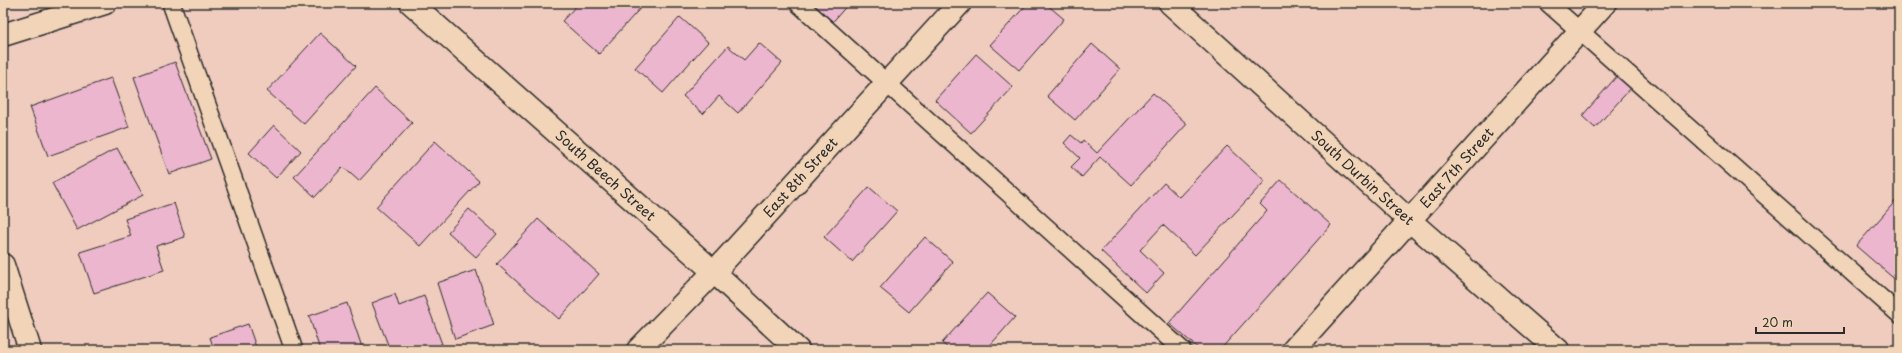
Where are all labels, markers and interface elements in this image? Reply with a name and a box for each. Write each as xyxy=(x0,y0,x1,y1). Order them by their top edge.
street label: East 7th Street xyxy=(1415,122,1498,212)
street label: South Beech Street xyxy=(551,125,661,226)
street label: South Durbin Street xyxy=(1307,125,1419,230)
street label: East 8th Street xyxy=(758,132,842,222)
scale bar xyxy=(1756,309,1844,335)
text: 20 m xyxy=(1762,313,1793,331)

